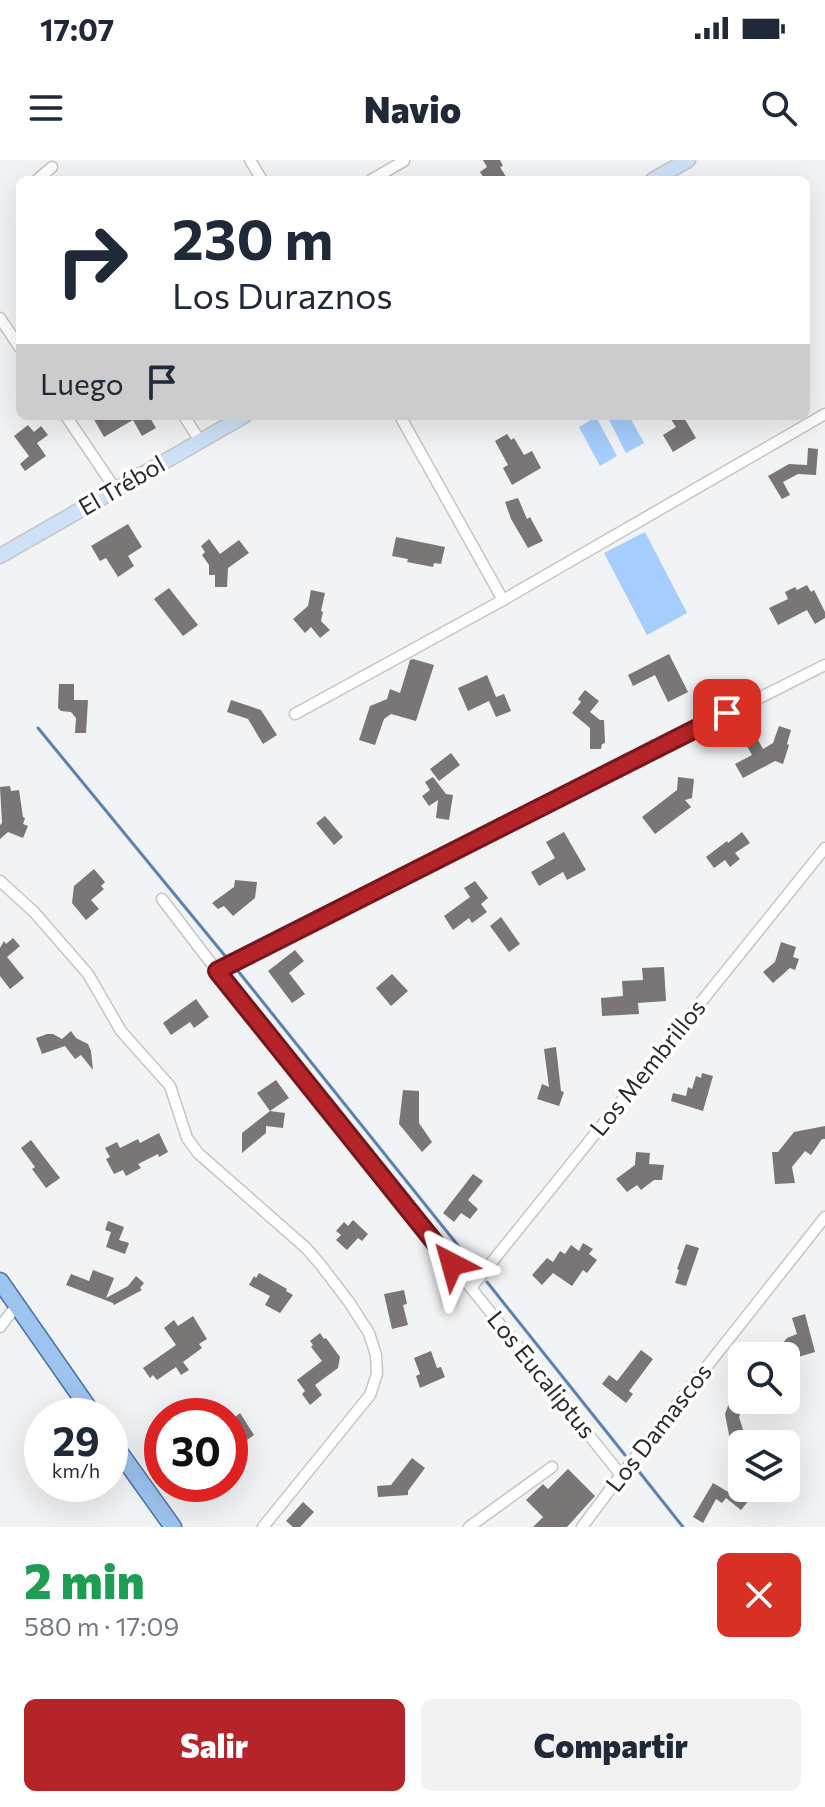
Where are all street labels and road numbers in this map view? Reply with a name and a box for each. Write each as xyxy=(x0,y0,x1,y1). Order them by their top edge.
street label: El Trébol xyxy=(73,448,170,521)
street label: Los Membrillos xyxy=(583,993,711,1141)
street label: Los Eucaliptus xyxy=(482,1304,602,1444)
street label: Los Damascos xyxy=(599,1357,717,1497)

